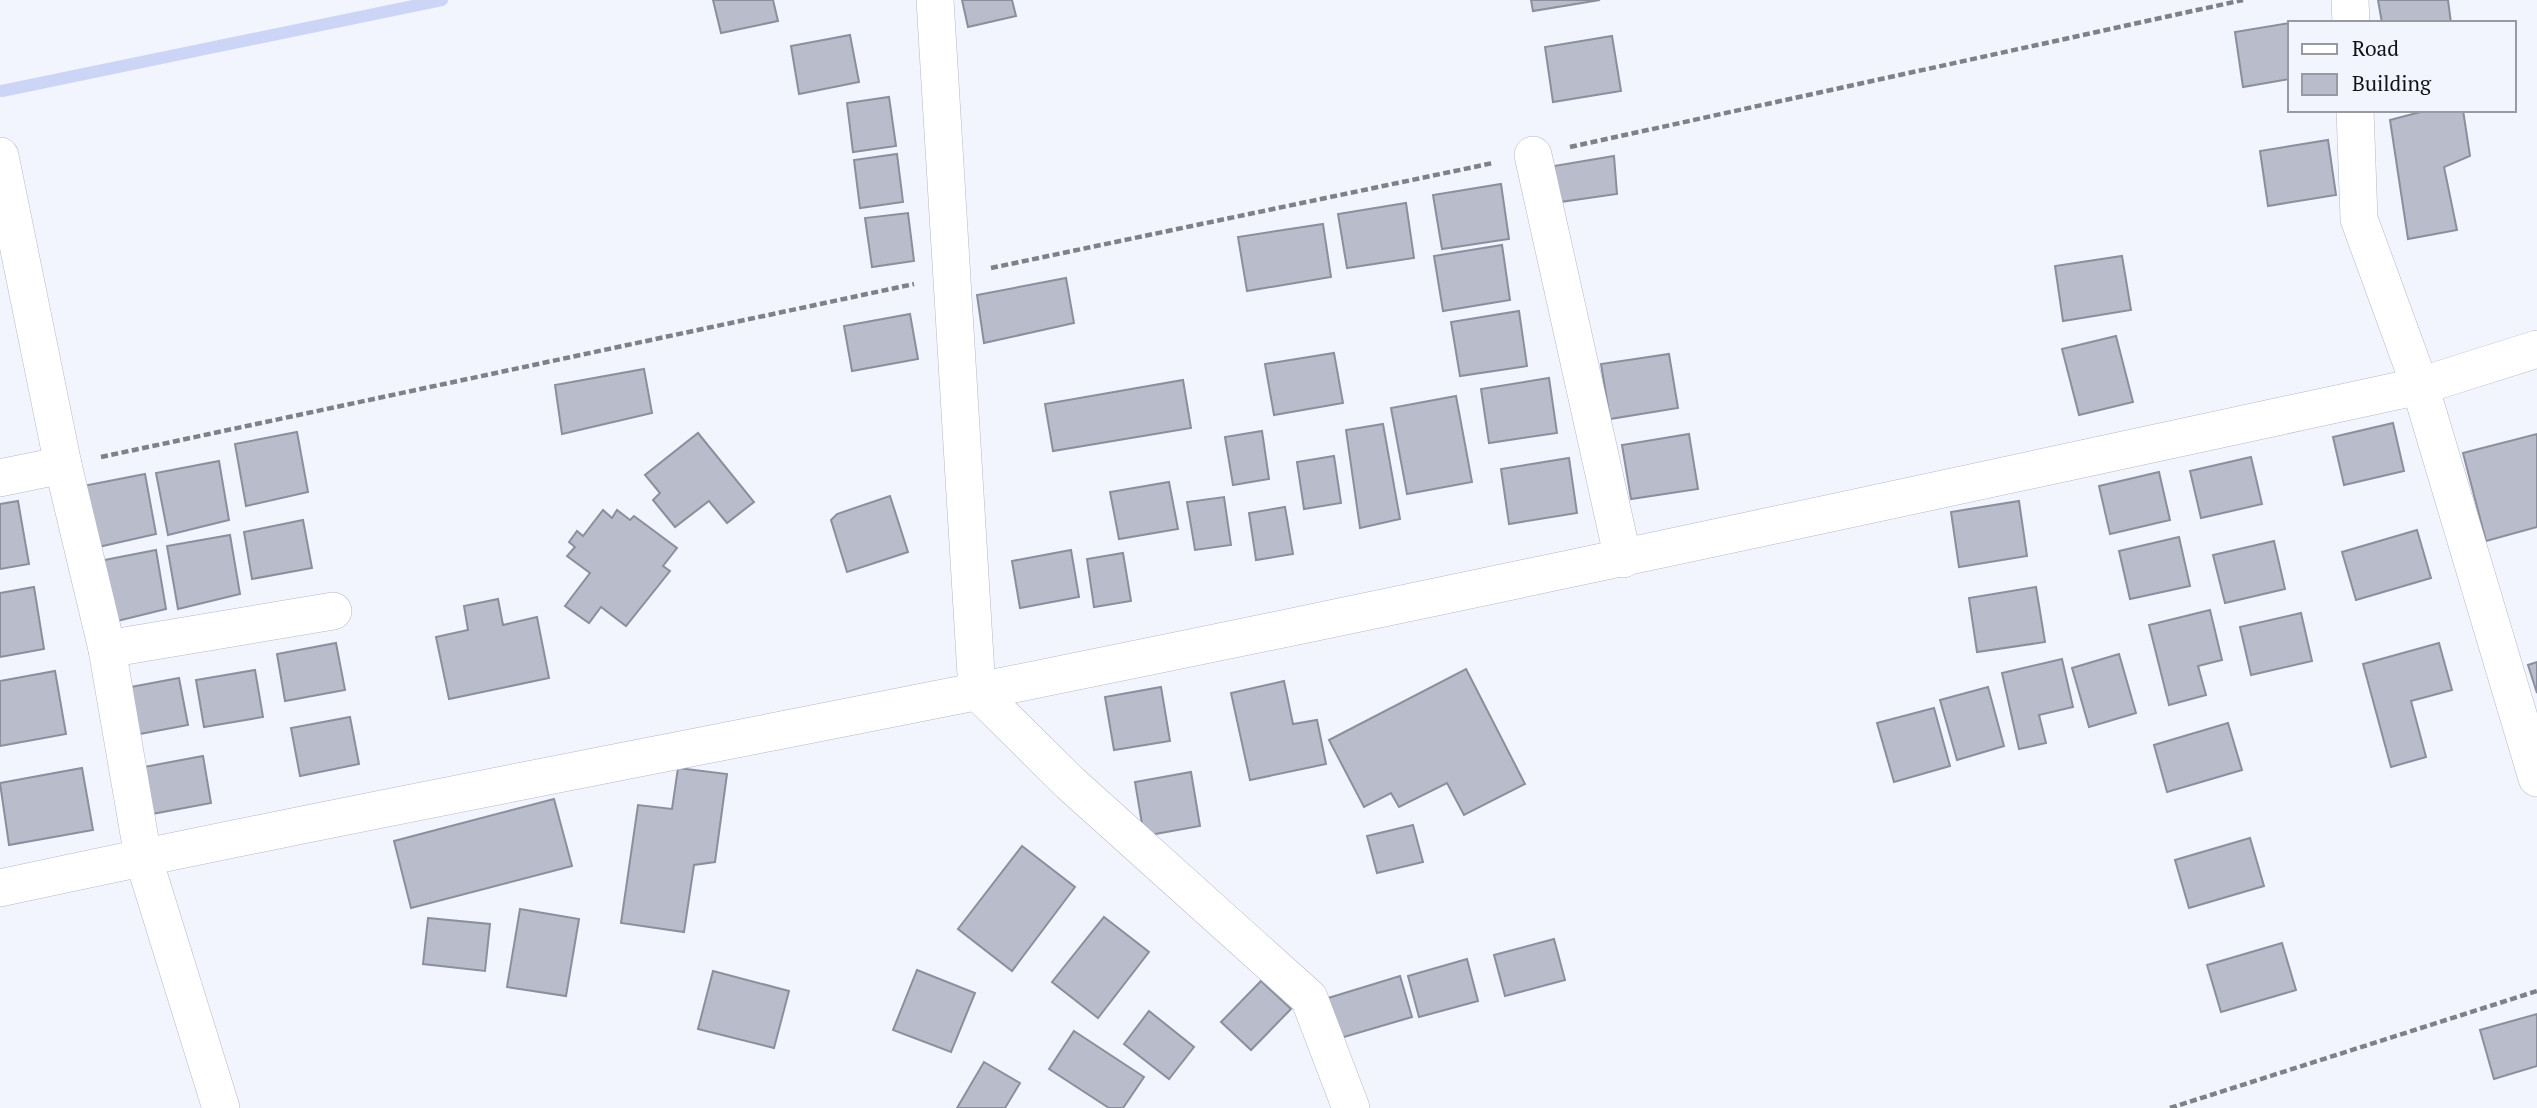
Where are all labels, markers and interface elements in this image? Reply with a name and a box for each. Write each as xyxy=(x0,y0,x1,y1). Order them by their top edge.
legend xyxy=(2288,21,2516,112)
text: Road xyxy=(2352,34,2399,62)
text: Building xyxy=(2352,69,2432,97)

